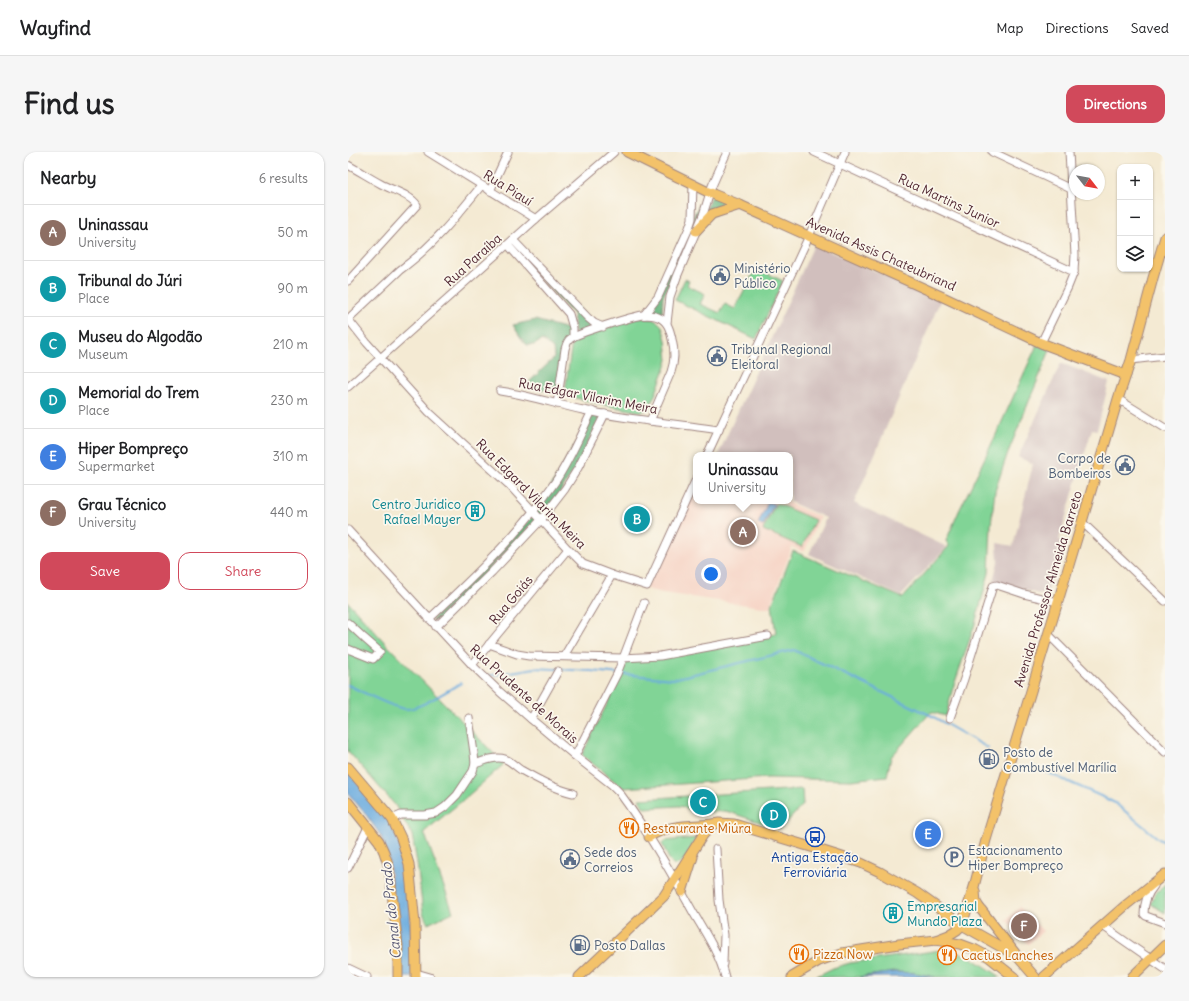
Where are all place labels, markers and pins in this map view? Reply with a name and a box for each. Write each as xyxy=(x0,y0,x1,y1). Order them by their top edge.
place label: Ministério Público xyxy=(734,260,791,292)
public building icon: Ministério Público xyxy=(709,264,731,286)
place label: Tribunal Regional Eleitoral xyxy=(731,341,831,373)
public building icon: Tribunal Regional Eleitoral xyxy=(706,345,728,367)
place label: Corpo de Bombeiros xyxy=(1048,450,1111,482)
public building icon: Corpo de Bombeiros xyxy=(1114,454,1136,476)
place label: Centro Juridico Rafael Mayer xyxy=(372,496,462,528)
building icon: Centro Juridico Rafael Mayer xyxy=(464,500,486,522)
pin: B xyxy=(624,504,650,534)
pin: A xyxy=(730,517,756,547)
place label: Posto de Combustível Marília xyxy=(1003,744,1117,776)
fuel station icon: Posto de Combustível Marília xyxy=(978,748,1000,770)
pin: C xyxy=(690,787,716,817)
pin: D xyxy=(761,800,787,830)
restaurant icon: Restaurante Miúra xyxy=(618,817,640,839)
pin: E xyxy=(915,819,941,849)
place label: Restaurante Miúra xyxy=(643,820,751,837)
bus stop icon: Antiga Estação Ferroviária xyxy=(804,826,826,848)
place label: Estacionamento Hiper Bompreço xyxy=(968,842,1063,874)
place label: Sede dos Correios xyxy=(584,844,637,876)
parking icon: Estacionamento Hiper Bompreço xyxy=(943,846,965,868)
public building icon: Sede dos Correios xyxy=(559,848,581,870)
place label: Antiga Estação Ferroviária xyxy=(771,849,859,881)
place label: Empresarial Mundo Plaza xyxy=(907,898,982,930)
building icon: Empresarial Mundo Plaza xyxy=(882,902,904,924)
pin: F xyxy=(1011,911,1037,941)
fuel station icon: Posto Dallas xyxy=(569,934,591,956)
place label: Posto Dallas xyxy=(594,937,665,954)
restaurant icon: Pizza Now xyxy=(788,943,810,965)
restaurant icon: Cactus Lanches xyxy=(936,944,958,966)
place label: Pizza Now xyxy=(813,946,873,963)
place label: Cactus Lanches xyxy=(961,947,1053,964)

